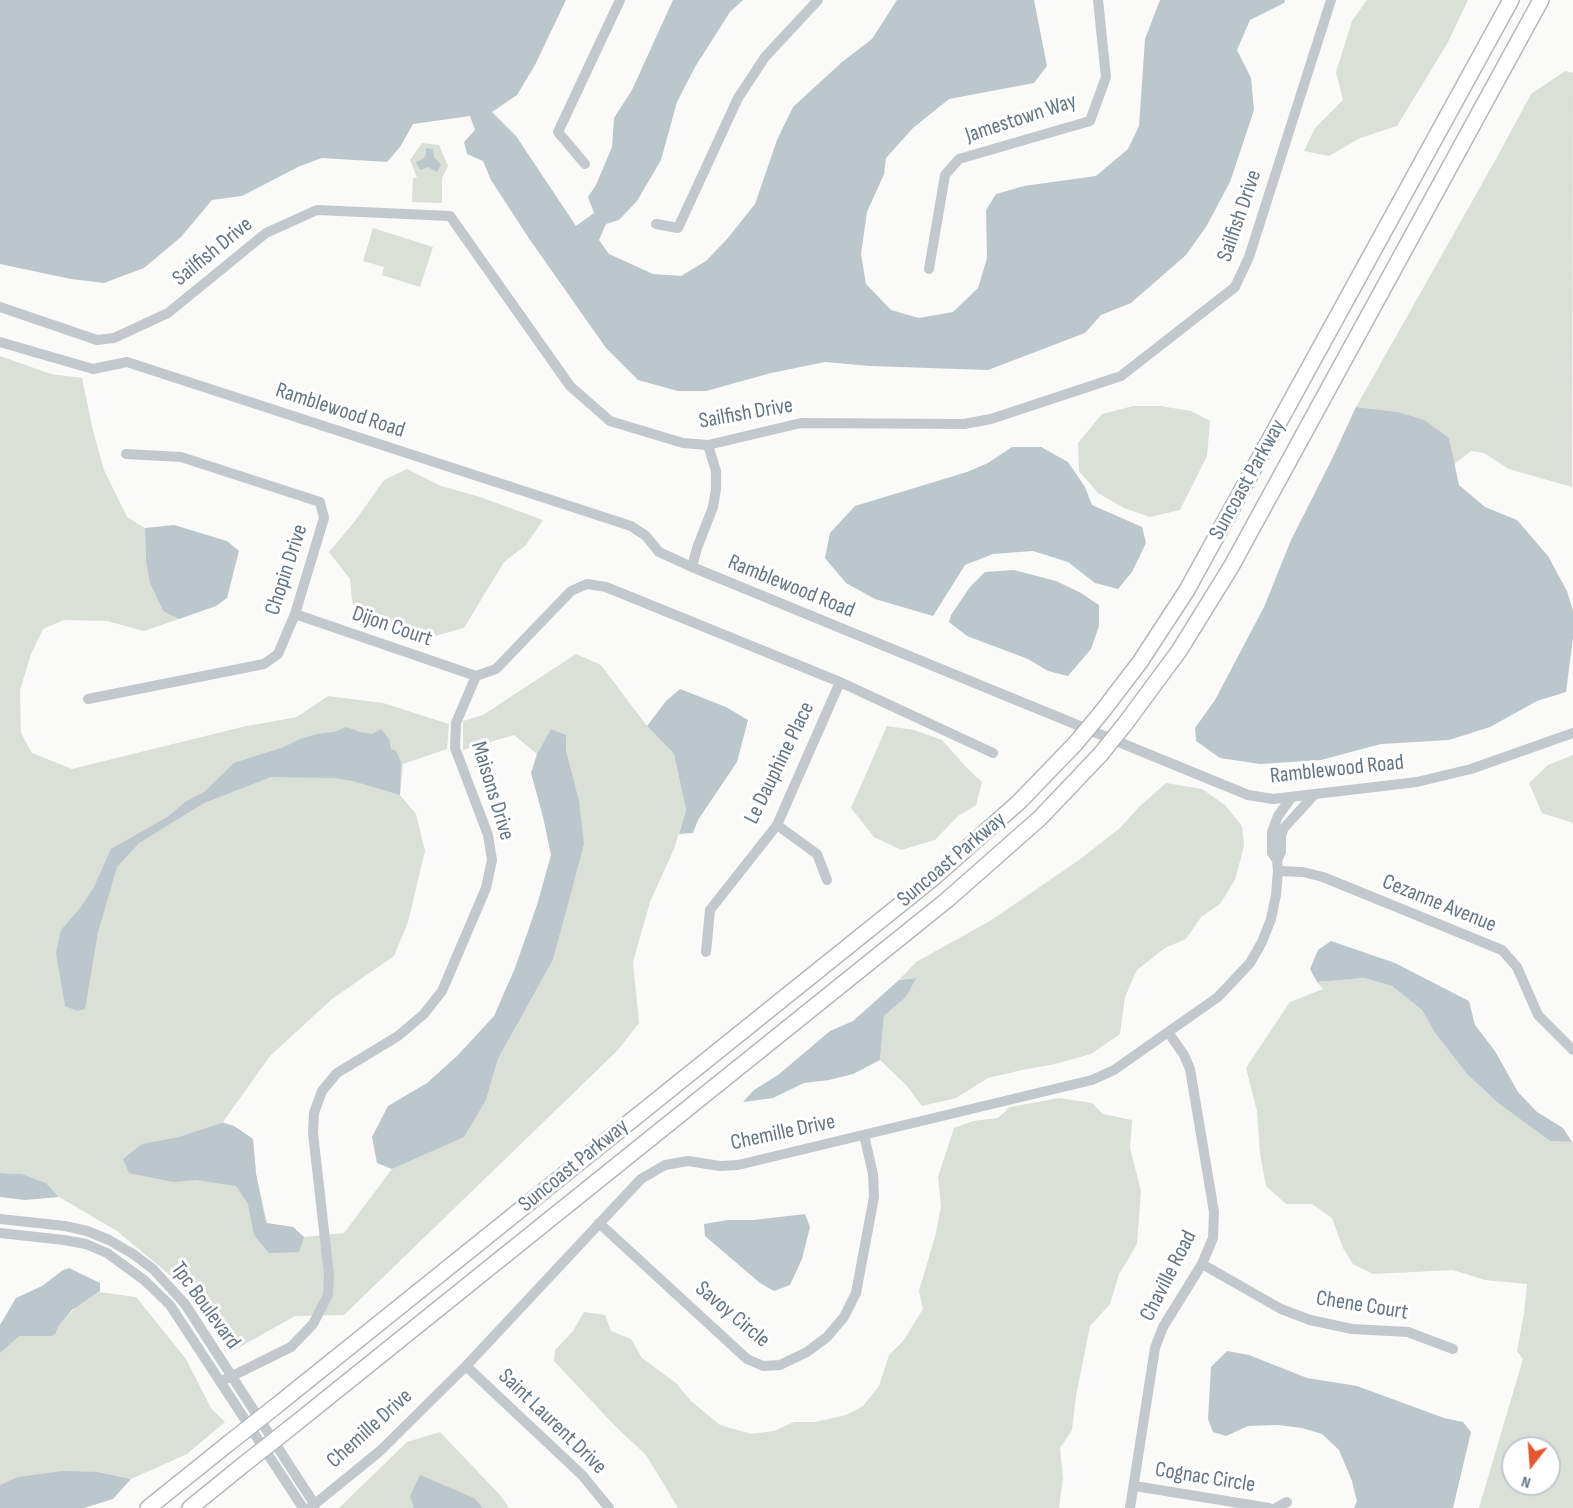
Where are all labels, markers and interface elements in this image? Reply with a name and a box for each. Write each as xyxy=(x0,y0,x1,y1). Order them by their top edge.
street label: Jamestown Way xyxy=(962,89,1080,149)
street label: Sailfish Drive xyxy=(1212,167,1268,265)
street label: Sailfish Drive xyxy=(168,212,258,292)
street label: Ramblewood Road xyxy=(272,378,408,444)
street label: Sailfish Drive xyxy=(697,393,795,435)
street label: Suncoast Parkway xyxy=(1204,415,1292,545)
street label: Chopin Drive xyxy=(260,521,314,619)
street label: Ramblewood Road xyxy=(724,550,858,624)
street label: Dijon Court xyxy=(348,601,436,653)
street label: Le Dauphine Place xyxy=(739,698,821,828)
street label: Maisons Drive xyxy=(464,738,520,844)
street label: Ramblewood Road xyxy=(1269,750,1405,790)
street label: Suncoast Parkway xyxy=(892,807,1012,913)
street label: Cezanne Avenue xyxy=(1378,869,1500,939)
street label: Chemille Drive xyxy=(728,1109,838,1157)
street label: Suncoast Parkway xyxy=(514,1114,634,1218)
street label: Chaville Road xyxy=(1135,1226,1203,1326)
street label: Tpc Boulevard xyxy=(165,1257,245,1355)
street label: Savoy Circle xyxy=(689,1276,775,1354)
street label: Chene Court xyxy=(1314,1286,1410,1326)
street label: Saint Laurent Drive xyxy=(492,1364,612,1480)
street label: Chemille Drive xyxy=(322,1384,418,1474)
north arrow xyxy=(1501,1436,1561,1496)
street label: Cognac Circle xyxy=(1153,1457,1257,1499)
text: N xyxy=(1519,1471,1533,1492)

